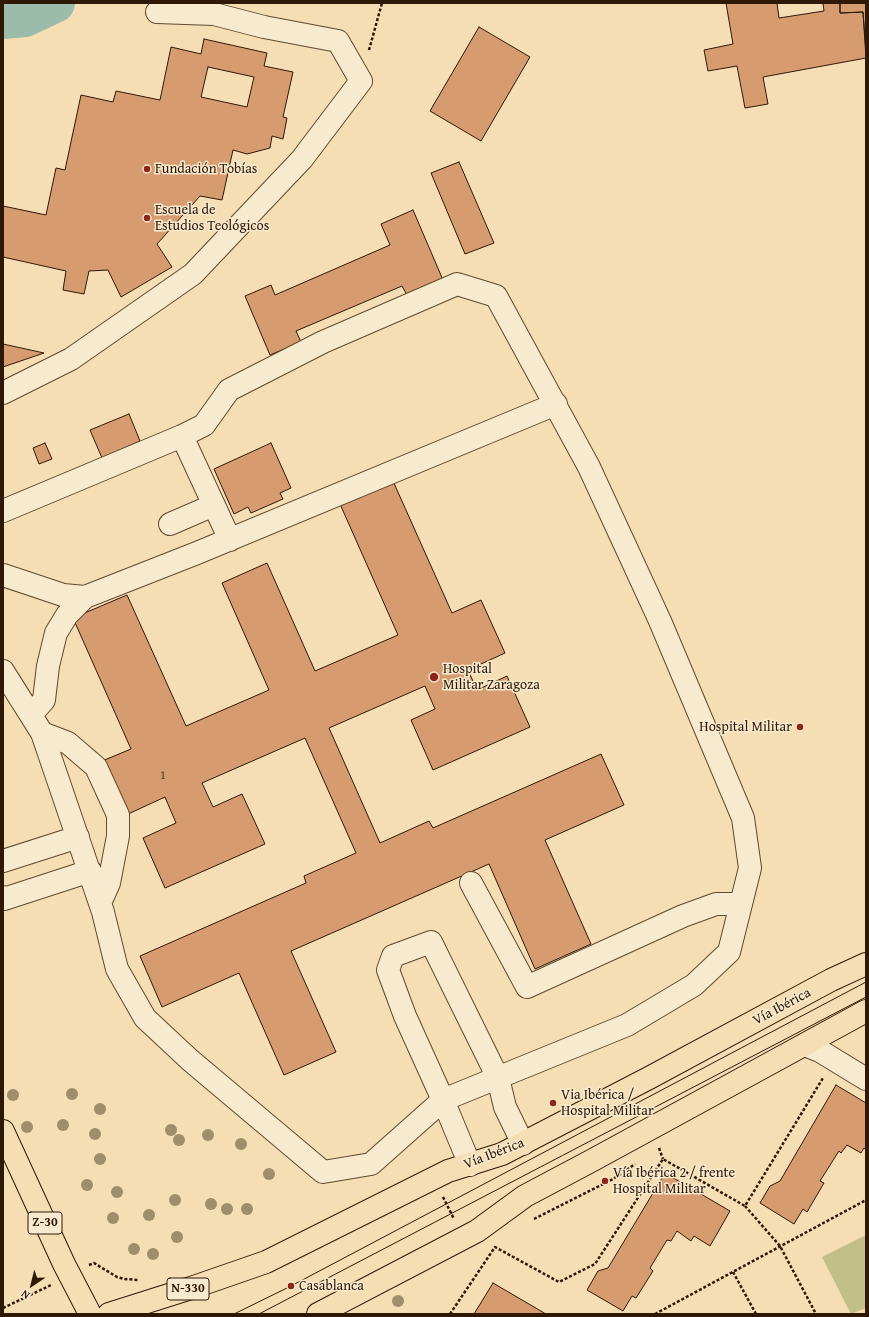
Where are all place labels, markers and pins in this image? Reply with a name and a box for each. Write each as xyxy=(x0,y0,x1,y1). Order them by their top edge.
place label: Fundación Tobías xyxy=(155,161,257,177)
marker: Fundación Tobías xyxy=(142,164,152,174)
place label: Escuela de Estudios Teológicos xyxy=(155,202,269,234)
marker: Escuela de Estudios Teológicos xyxy=(142,213,152,223)
place label: Hospital Militar Zaragoza xyxy=(443,661,540,694)
marker: Hospital Militar Zaragoza xyxy=(428,671,440,683)
place label: Hospital Militar xyxy=(699,719,792,735)
marker: Hospital Militar xyxy=(795,722,805,732)
place label: Via Ibérica / Hospital Militar xyxy=(561,1087,654,1120)
marker: Via Ibérica / Hospital Militar xyxy=(548,1098,558,1108)
place label: Vía Ibérica 2 / frente Hospital Militar xyxy=(613,1165,735,1198)
marker: Vía Ibérica 2 / frente Hospital Militar xyxy=(600,1176,610,1186)
place label: Casablanca xyxy=(299,1278,364,1294)
marker: Casablanca xyxy=(286,1281,296,1291)

